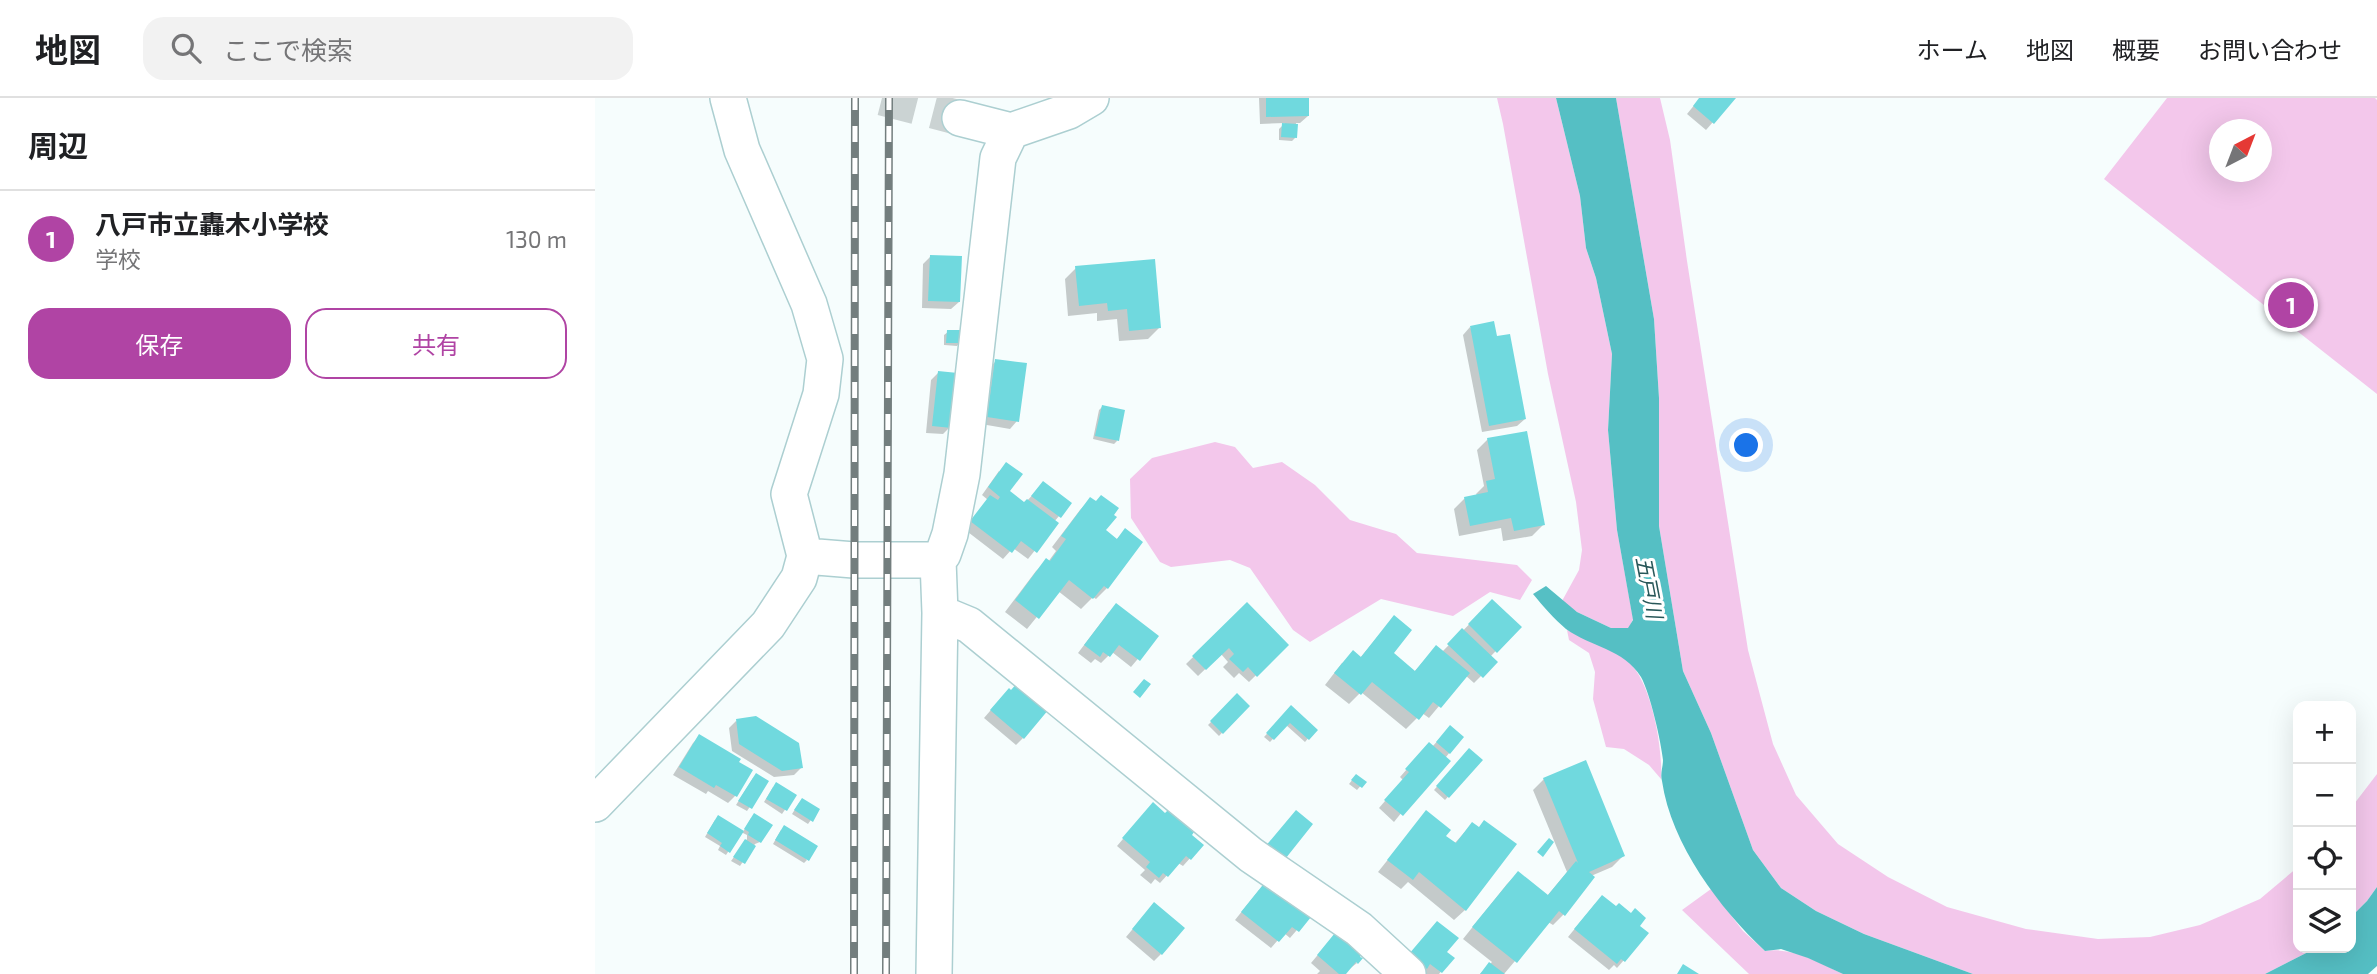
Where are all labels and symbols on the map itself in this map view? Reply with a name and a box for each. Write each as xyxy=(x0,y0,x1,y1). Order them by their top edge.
north arrow xyxy=(2209,119,2272,182)
pin: 1 xyxy=(2268,279,2314,331)
your location xyxy=(1729,428,1763,462)
water label: 五戸川 xyxy=(1632,554,1669,622)

